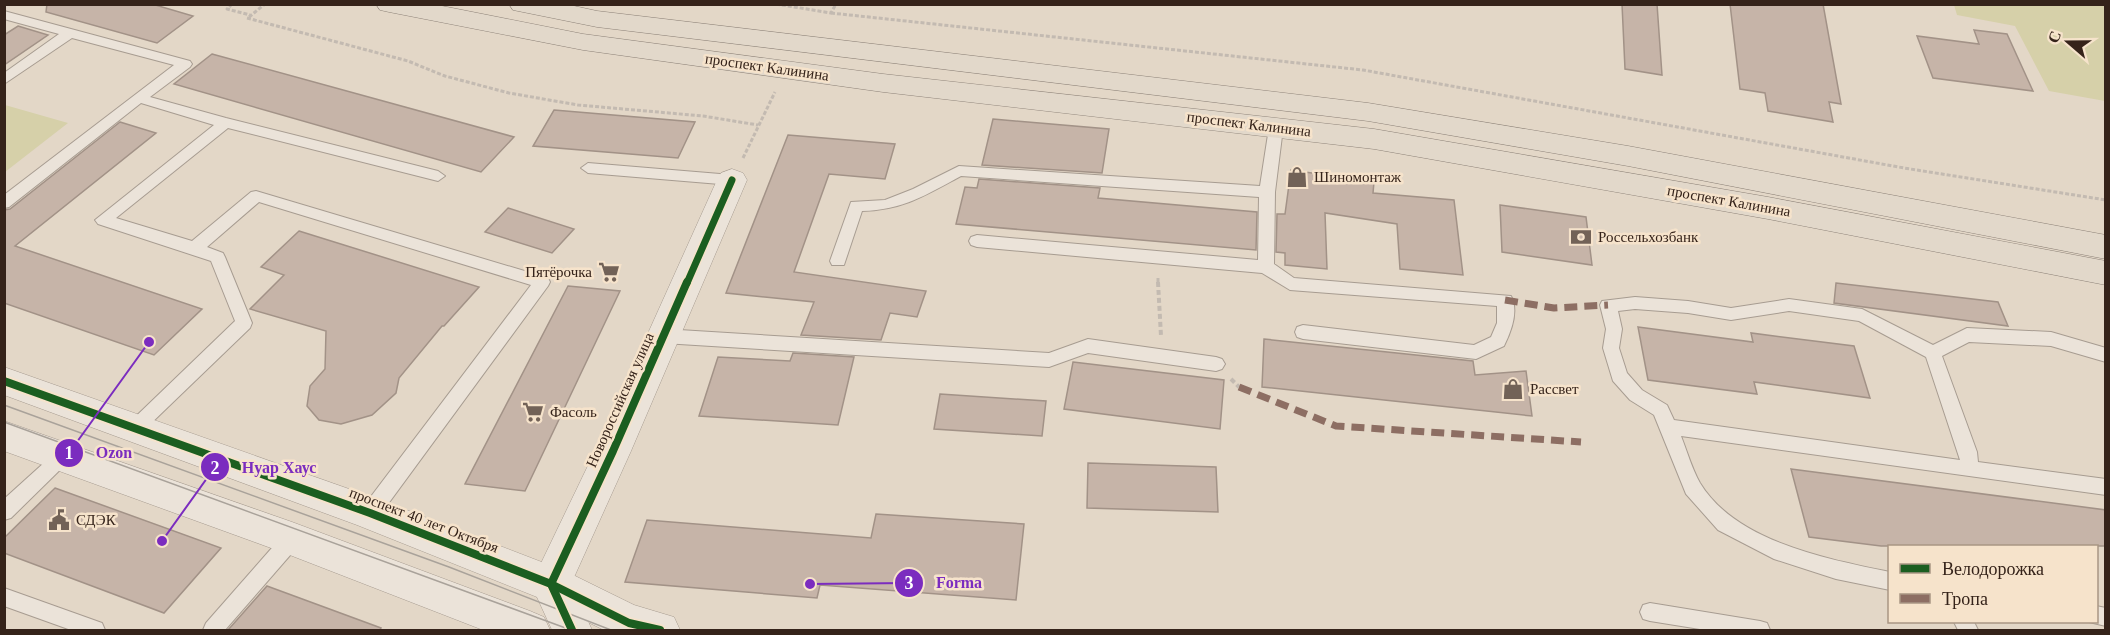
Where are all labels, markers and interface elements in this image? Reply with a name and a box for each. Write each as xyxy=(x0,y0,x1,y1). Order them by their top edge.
north arrow xyxy=(2038,12,2098,72)
text: С xyxy=(2044,29,2064,45)
street label: проспект Калинина xyxy=(704,50,830,84)
street label: проспект Калинина xyxy=(1186,108,1312,140)
shop icon: Шиномонтаж xyxy=(1285,165,1309,189)
place label: Шиномонтаж xyxy=(1314,169,1402,185)
street label: проспект Калинина xyxy=(1666,182,1792,220)
bank icon: Россельхозбанк xyxy=(1569,225,1593,249)
place label: Россельхозбанк xyxy=(1598,229,1699,245)
supermarket icon: Пятёрочка xyxy=(597,260,621,284)
place label: Пятёрочка xyxy=(525,264,592,280)
street label: Новороссийская улица xyxy=(583,330,657,470)
shop icon: Рассвет xyxy=(1501,377,1525,401)
place label: Рассвет xyxy=(1530,381,1579,397)
supermarket icon: Фасоль xyxy=(521,400,545,424)
place label: Фасоль xyxy=(550,404,597,420)
callout: Ozon xyxy=(54,436,145,470)
text: 1 xyxy=(65,443,74,463)
text: Ozon xyxy=(96,444,132,461)
callout: Нуар Хаус xyxy=(200,450,329,484)
text: 2 xyxy=(211,458,220,478)
text: Нуар Хаус xyxy=(242,459,316,477)
street label: проспект 40 лет Октября xyxy=(347,484,501,556)
public building icon: СДЭК xyxy=(47,508,71,532)
place label: СДЭК xyxy=(76,512,117,528)
legend xyxy=(1888,545,2098,623)
text: Велодорожка xyxy=(1942,559,2044,579)
callout: Forma xyxy=(894,566,994,600)
text: 3 xyxy=(905,573,914,593)
text: Forma xyxy=(936,574,982,591)
text: Тропа xyxy=(1942,589,1988,609)

